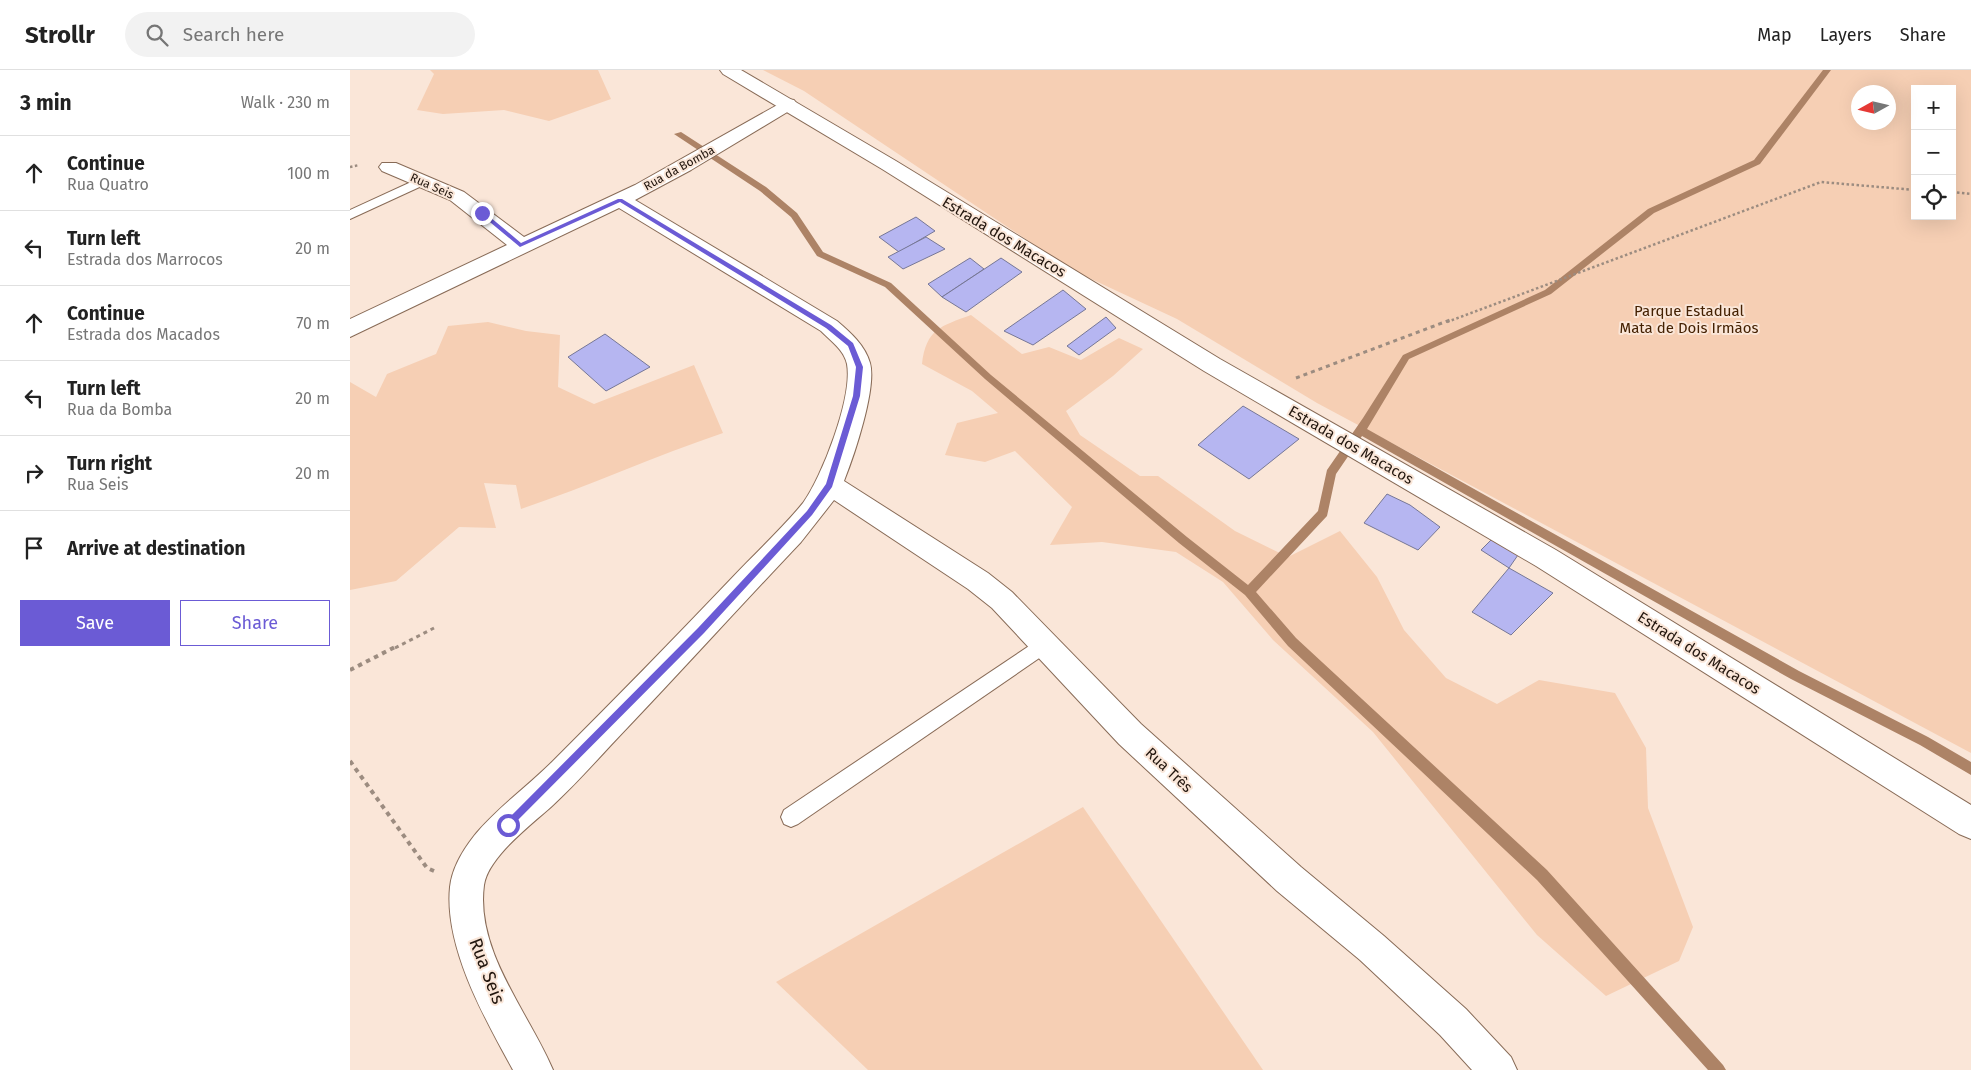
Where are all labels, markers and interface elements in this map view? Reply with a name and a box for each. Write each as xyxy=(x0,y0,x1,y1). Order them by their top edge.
search box xyxy=(125,12,475,57)
text: Strollr xyxy=(25,21,95,49)
icon: search xyxy=(143,21,171,49)
text: Search here xyxy=(183,23,284,46)
text: Map xyxy=(1757,24,1792,46)
text: Layers xyxy=(1820,24,1872,46)
text: Share xyxy=(1900,24,1946,46)
north arrow xyxy=(1851,85,1896,130)
map controls xyxy=(1911,85,1956,220)
button: + xyxy=(1911,85,1956,130)
text: 3 min xyxy=(20,90,72,116)
text: Walk · 230 m xyxy=(241,93,330,112)
button: − xyxy=(1911,130,1956,175)
street label: Rua da Bomba xyxy=(641,143,717,193)
text: Continue xyxy=(67,152,145,175)
icon: ahead xyxy=(20,159,48,187)
text: 100 m xyxy=(287,164,330,183)
street label: Rua Seis xyxy=(408,170,456,202)
text: Rua Quatro xyxy=(67,175,149,194)
button: locate xyxy=(1911,175,1956,220)
street label: Estrada dos Macacos xyxy=(939,193,1069,281)
route end xyxy=(471,202,494,225)
text: Turn left xyxy=(67,227,141,250)
icon: left xyxy=(20,234,48,262)
text: 20 m xyxy=(295,239,330,258)
text: Estrada dos Marrocos xyxy=(67,250,223,269)
text: Continue xyxy=(67,302,145,325)
park label: Parque Estadual Mata de Dois Irmãos xyxy=(1619,302,1759,337)
icon: ahead xyxy=(20,309,48,337)
text: 70 m xyxy=(296,314,330,333)
text: Estrada dos Macados xyxy=(67,325,220,344)
text: Turn left xyxy=(67,377,141,400)
icon: left xyxy=(20,384,48,412)
text: 20 m xyxy=(295,389,330,408)
text: Rua da Bomba xyxy=(67,400,172,419)
street label: Estrada dos Macacos xyxy=(1285,402,1417,488)
text: Turn right xyxy=(67,452,152,475)
icon: right xyxy=(20,459,48,487)
text: 20 m xyxy=(295,464,330,483)
text: Rua Seis xyxy=(67,475,128,494)
icon: arrive xyxy=(20,534,48,562)
text: Arrive at destination xyxy=(67,537,246,560)
button: Save xyxy=(20,600,170,646)
button: Share xyxy=(180,600,330,646)
street label: Estrada dos Macacos xyxy=(1634,608,1764,698)
street label: Rua Três xyxy=(1142,744,1196,796)
route start xyxy=(497,814,520,837)
street label: Rua Seis xyxy=(464,935,510,1007)

